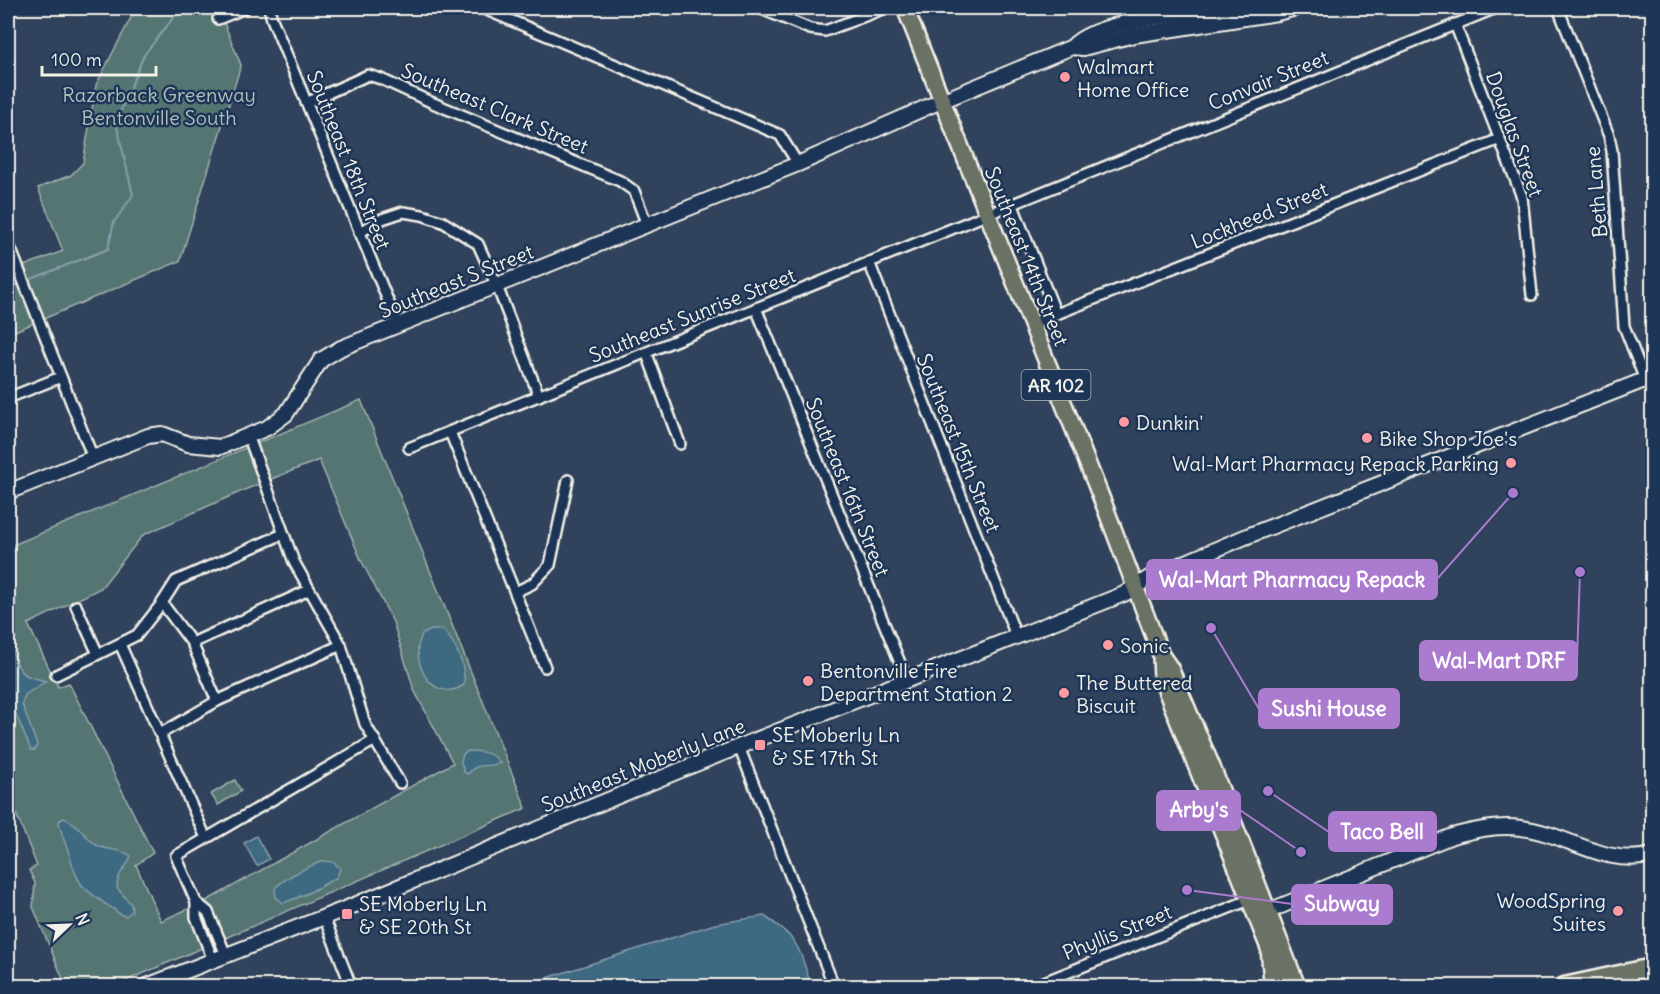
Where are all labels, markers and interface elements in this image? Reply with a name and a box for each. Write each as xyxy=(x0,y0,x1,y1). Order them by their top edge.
scale bar xyxy=(42,39,156,77)
street label: Convair Street xyxy=(1204,44,1332,115)
text: 100 m xyxy=(51,48,102,71)
place label: Walmart Home Office xyxy=(1077,54,1189,102)
street label: Southeast Clark Street xyxy=(398,57,592,159)
street label: Southeast 18th Street xyxy=(302,67,396,253)
street label: Douglas Street xyxy=(1481,68,1549,200)
marker: Walmart Home Office xyxy=(1058,70,1072,84)
park label: Razorback Greenway Bentonville South xyxy=(62,82,256,130)
street label: Beth Lane xyxy=(1580,145,1612,239)
street label: Southeast 14th Street xyxy=(980,163,1074,349)
street label: Lockheed Street xyxy=(1187,176,1331,254)
street label: Southeast S Street xyxy=(375,239,537,323)
street label: Southeast Sunrise Street xyxy=(585,262,799,368)
street label: Southeast 15th Street xyxy=(912,350,1006,536)
road number: AR 102 xyxy=(1022,370,1090,400)
street label: Southeast 16th Street xyxy=(801,394,895,580)
place label: Dunkin' xyxy=(1136,410,1203,435)
marker: Dunkin' xyxy=(1117,415,1131,429)
place label: Bike Shop Joe's xyxy=(1379,426,1517,451)
marker: Bike Shop Joe's xyxy=(1360,431,1374,445)
place label: Wal-Mart Pharmacy Repack Parking xyxy=(1172,451,1499,476)
marker: Wal-Mart Pharmacy Repack Parking xyxy=(1504,456,1518,470)
callout: Wal-Mart Pharmacy Repack xyxy=(1147,560,1437,599)
text: Wal-Mart Pharmacy Repack xyxy=(1159,566,1425,593)
place label: Sonic xyxy=(1120,633,1169,658)
marker: Sonic xyxy=(1101,638,1115,652)
callout: Wal-Mart DRF xyxy=(1420,641,1577,680)
text: Wal-Mart DRF xyxy=(1432,647,1566,674)
place label: Bentonville Fire Department Station 2 xyxy=(820,658,1013,706)
place label: The Buttered Biscuit xyxy=(1076,670,1193,718)
marker: Bentonville Fire Department Station 2 xyxy=(801,674,815,688)
marker: The Buttered Biscuit xyxy=(1057,686,1071,700)
callout: Sushi House xyxy=(1259,689,1399,728)
text: Sushi House xyxy=(1271,695,1387,722)
street label: Southeast Moberly Lane xyxy=(537,713,749,817)
place label: SE Moberly Ln & SE 17th St xyxy=(772,722,900,770)
marker: SE Moberly Ln & SE 17th St xyxy=(753,738,767,752)
callout: Arby's xyxy=(1157,791,1240,830)
text: Arby's xyxy=(1169,796,1229,823)
callout: Taco Bell xyxy=(1329,812,1436,851)
text: Taco Bell xyxy=(1340,818,1424,845)
callout: Subway xyxy=(1292,885,1392,924)
place label: WoodSpring Suites xyxy=(1496,888,1606,936)
text: Subway xyxy=(1304,890,1380,917)
place label: SE Moberly Ln & SE 20th St xyxy=(359,891,487,939)
north arrow xyxy=(39,895,99,955)
street label: Phyllis Street xyxy=(1059,899,1175,965)
marker: WoodSpring Suites xyxy=(1611,904,1625,918)
marker: SE Moberly Ln & SE 20th St xyxy=(340,907,354,921)
text: N xyxy=(71,910,94,928)

